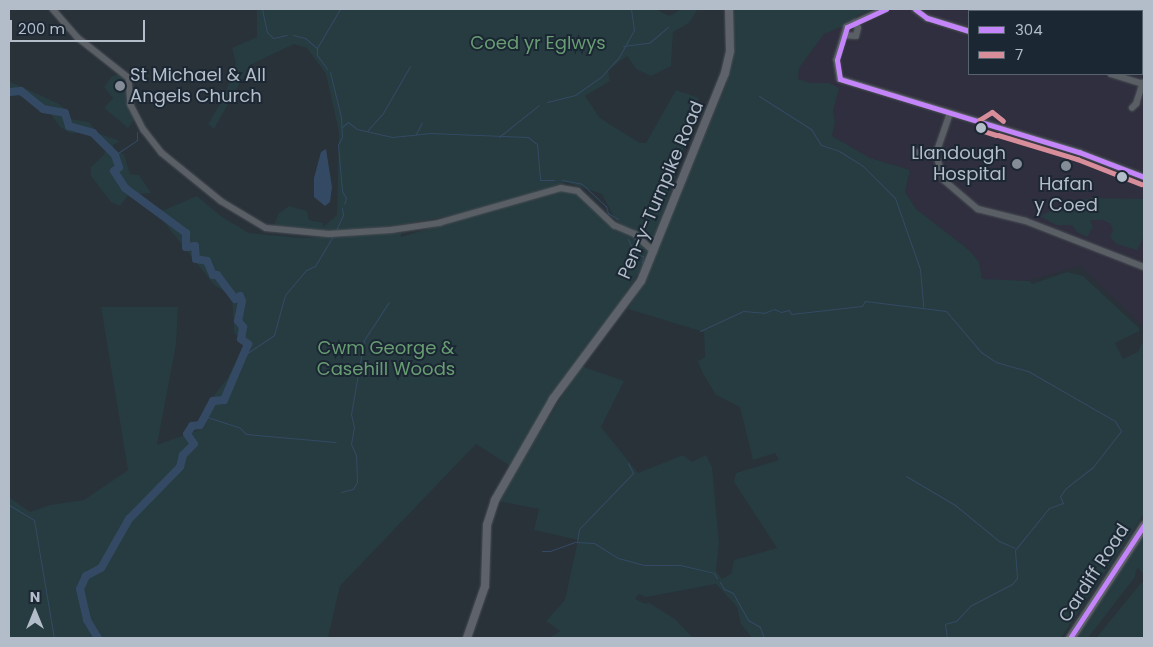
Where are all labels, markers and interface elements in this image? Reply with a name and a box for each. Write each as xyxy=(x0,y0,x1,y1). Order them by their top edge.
scale bar xyxy=(12,10,148,42)
legend xyxy=(968,10,1143,75)
text: 200 m xyxy=(18,18,65,39)
text: 304 xyxy=(1015,19,1043,40)
park label: Coed yr Eglwys xyxy=(470,32,606,54)
text: 7 xyxy=(1015,44,1023,65)
place label: St Michael & All Angels Church xyxy=(130,65,266,108)
marker: St Michael & All Angels Church xyxy=(114,80,126,92)
street label: Pen-y-Turnpike Road xyxy=(614,98,708,282)
unlabelled marker xyxy=(976,123,986,133)
place label: Llandough Hospital xyxy=(911,143,1006,186)
marker: Llandough Hospital xyxy=(1010,157,1024,171)
marker: Hafan y Coed xyxy=(1060,160,1072,172)
unlabelled marker xyxy=(1117,172,1127,182)
place label: Hafan y Coed xyxy=(1034,174,1098,216)
park label: Cwm George & Casehill Woods xyxy=(317,338,455,380)
street label: Cardiff Road xyxy=(1054,520,1134,626)
north arrow xyxy=(10,587,60,637)
text: N xyxy=(30,587,40,607)

